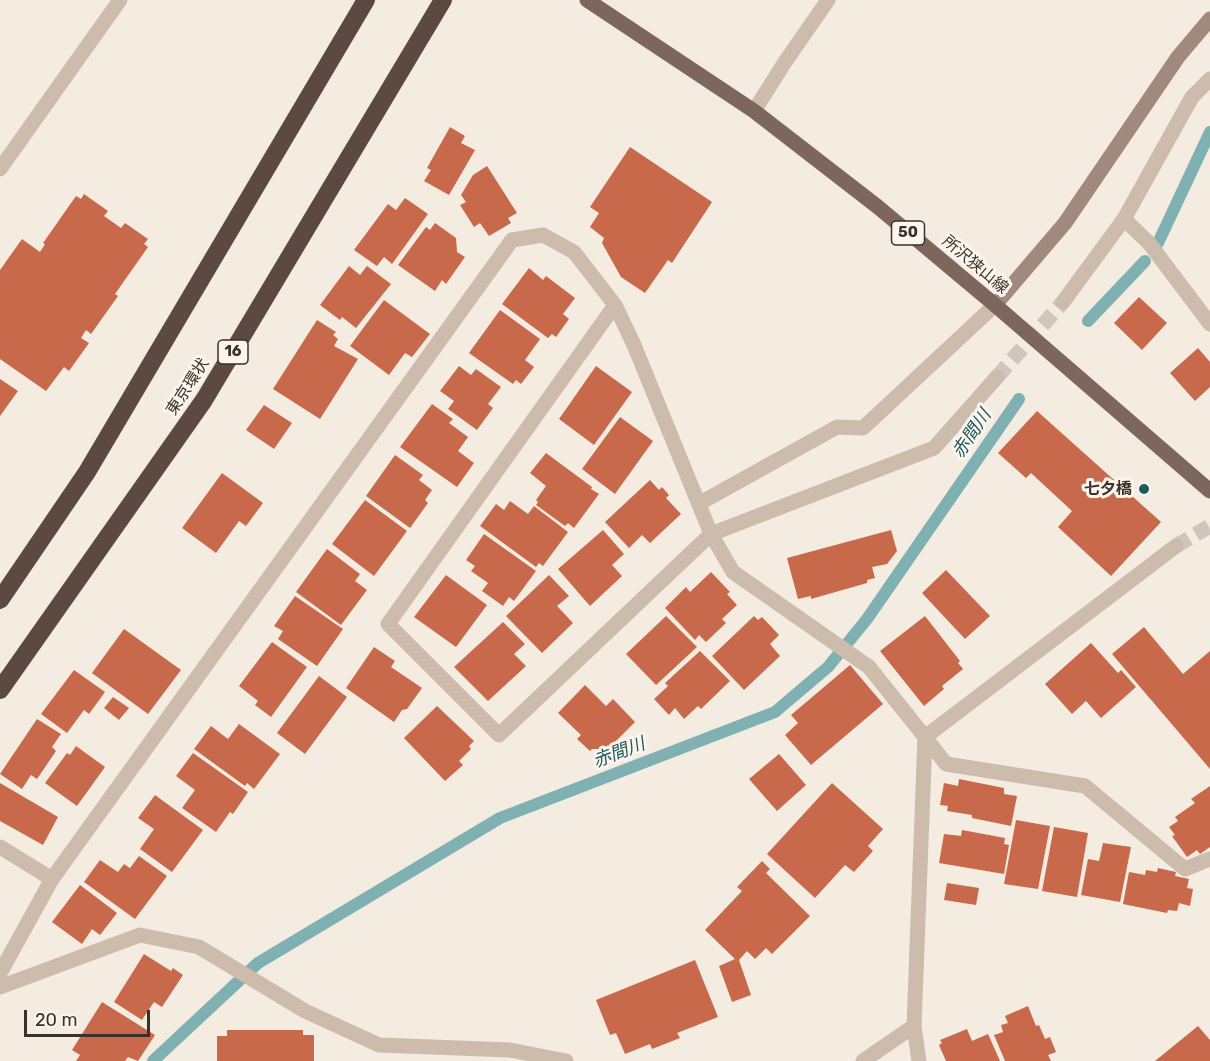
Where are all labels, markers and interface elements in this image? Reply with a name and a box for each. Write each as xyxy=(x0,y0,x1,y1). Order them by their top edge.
road number: 50 xyxy=(892,221,924,245)
street label: 所沢狭山線 xyxy=(938,232,1012,298)
road number: 16 xyxy=(218,340,248,364)
street label: 東京環状 xyxy=(163,355,213,419)
water label: 赤間川 xyxy=(948,406,996,462)
place label: 七夕橋 xyxy=(1084,479,1132,499)
marker: 七夕橋 xyxy=(1137,482,1151,496)
water label: 赤間川 xyxy=(590,733,648,773)
scale bar xyxy=(27,998,153,1036)
text: 20 m xyxy=(35,1009,77,1031)

